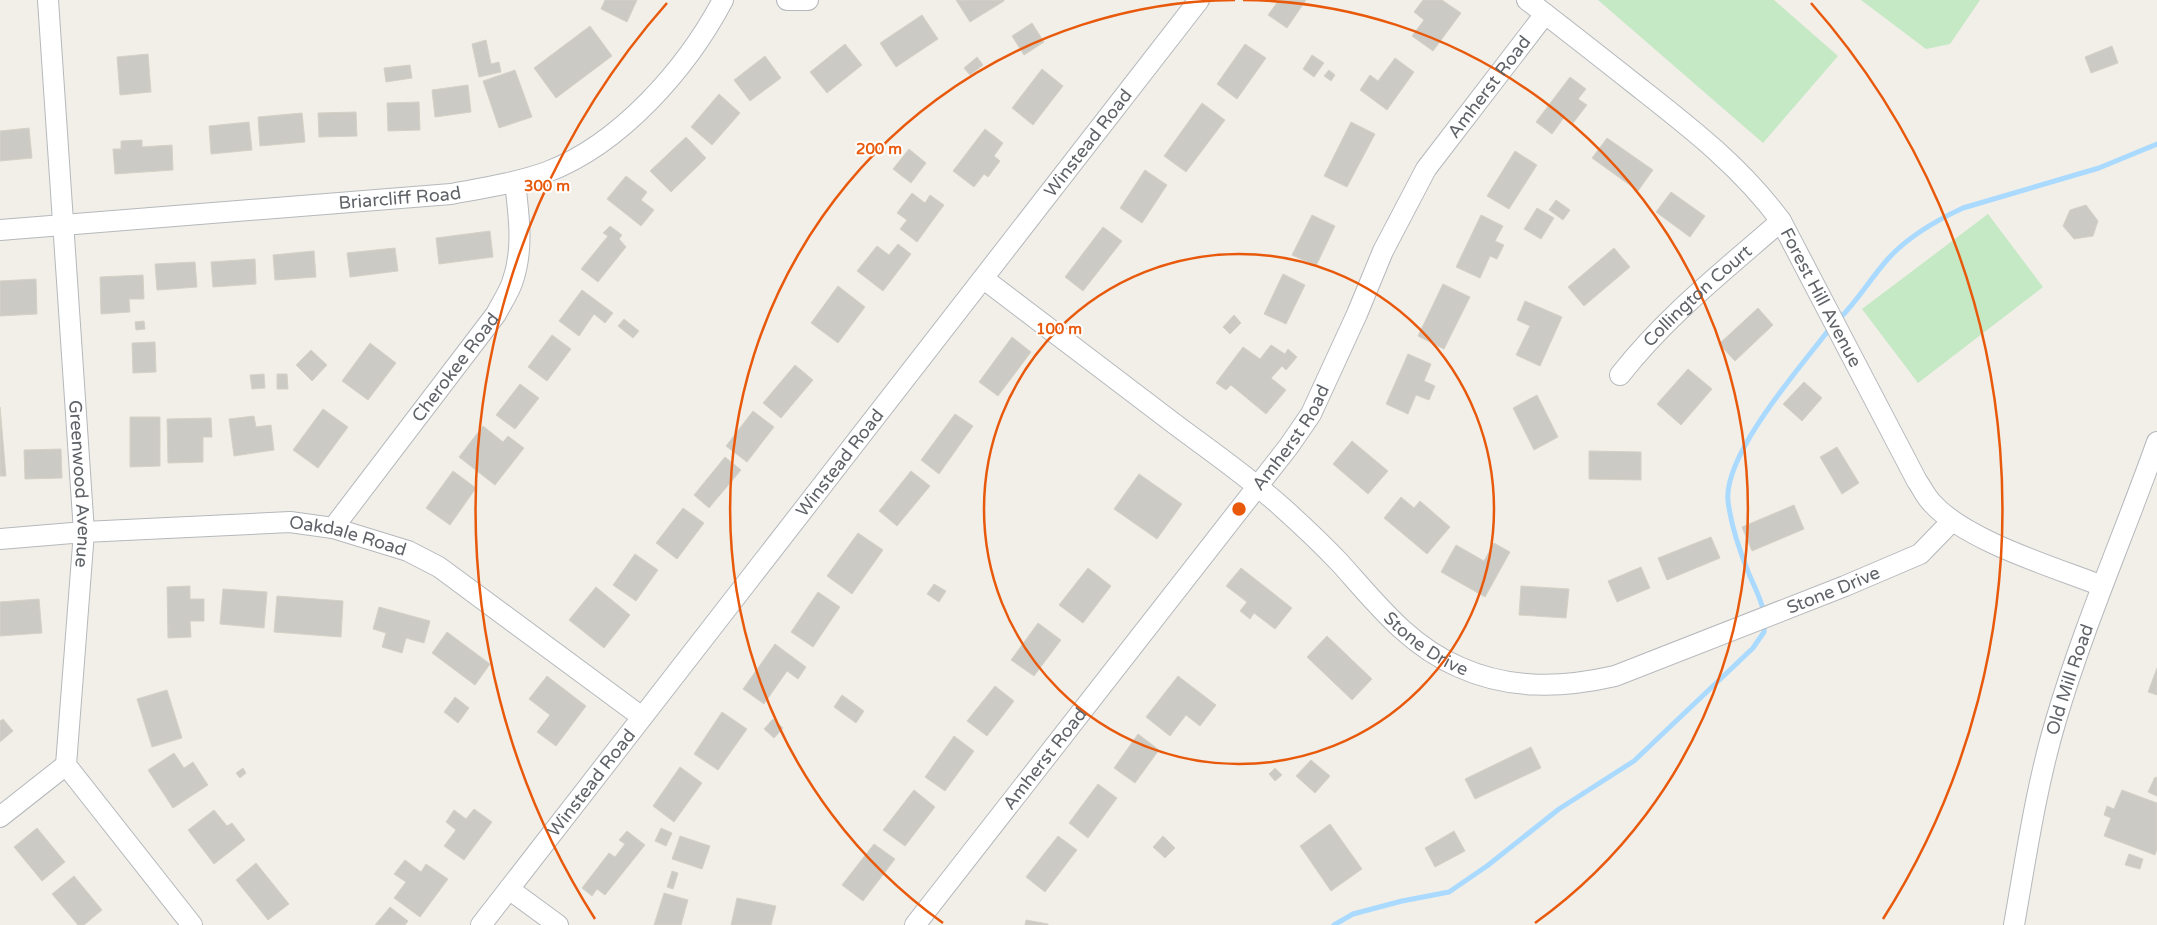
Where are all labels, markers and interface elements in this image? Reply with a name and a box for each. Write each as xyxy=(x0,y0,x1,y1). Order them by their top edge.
street label: Amherst Road xyxy=(1443,31,1535,142)
street label: Winstead Road xyxy=(1039,85,1137,201)
text: 200 m xyxy=(856,140,902,158)
text: 300 m xyxy=(524,177,570,195)
street label: Briarcliff Road xyxy=(338,181,463,214)
street label: Forest Hill Avenue xyxy=(1776,224,1866,371)
street label: Collington Court xyxy=(1638,240,1756,351)
street label: Cherokee Road xyxy=(407,308,504,426)
text: 100 m xyxy=(1036,320,1082,338)
street label: Amherst Road xyxy=(1247,381,1334,495)
street label: Greenwood Avenue xyxy=(64,399,95,569)
street label: Winstead Road xyxy=(791,405,888,521)
centre of rings xyxy=(1230,500,1248,518)
street label: Oakdale Road xyxy=(288,511,409,561)
street label: Stone Drive xyxy=(1783,561,1883,619)
street label: Stone Drive xyxy=(1379,607,1472,681)
street label: Old Mill Road xyxy=(2041,621,2098,738)
street label: Amherst Road xyxy=(998,703,1091,814)
street label: Winstead Road xyxy=(543,725,640,841)

